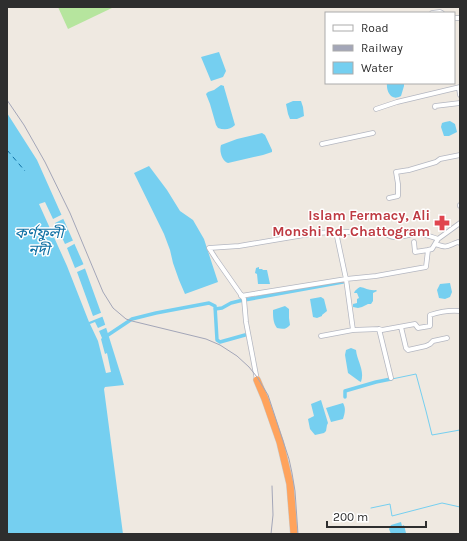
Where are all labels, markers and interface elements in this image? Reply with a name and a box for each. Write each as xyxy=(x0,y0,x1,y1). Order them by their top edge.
legend xyxy=(325,12,455,84)
text: Road xyxy=(361,21,389,35)
text: Railway xyxy=(361,41,403,55)
text: Water xyxy=(361,61,394,75)
place label: Islam Fermacy, Ali Monshi Rd, Chattogram xyxy=(272,207,430,240)
pharmacy icon: Islam Fermacy, Ali Monshi Rd, Chattogram xyxy=(433,214,451,232)
water label: কর্ণফুলী নদী xyxy=(15,224,66,259)
scale bar xyxy=(327,503,426,529)
text: 200 m xyxy=(333,510,368,524)

